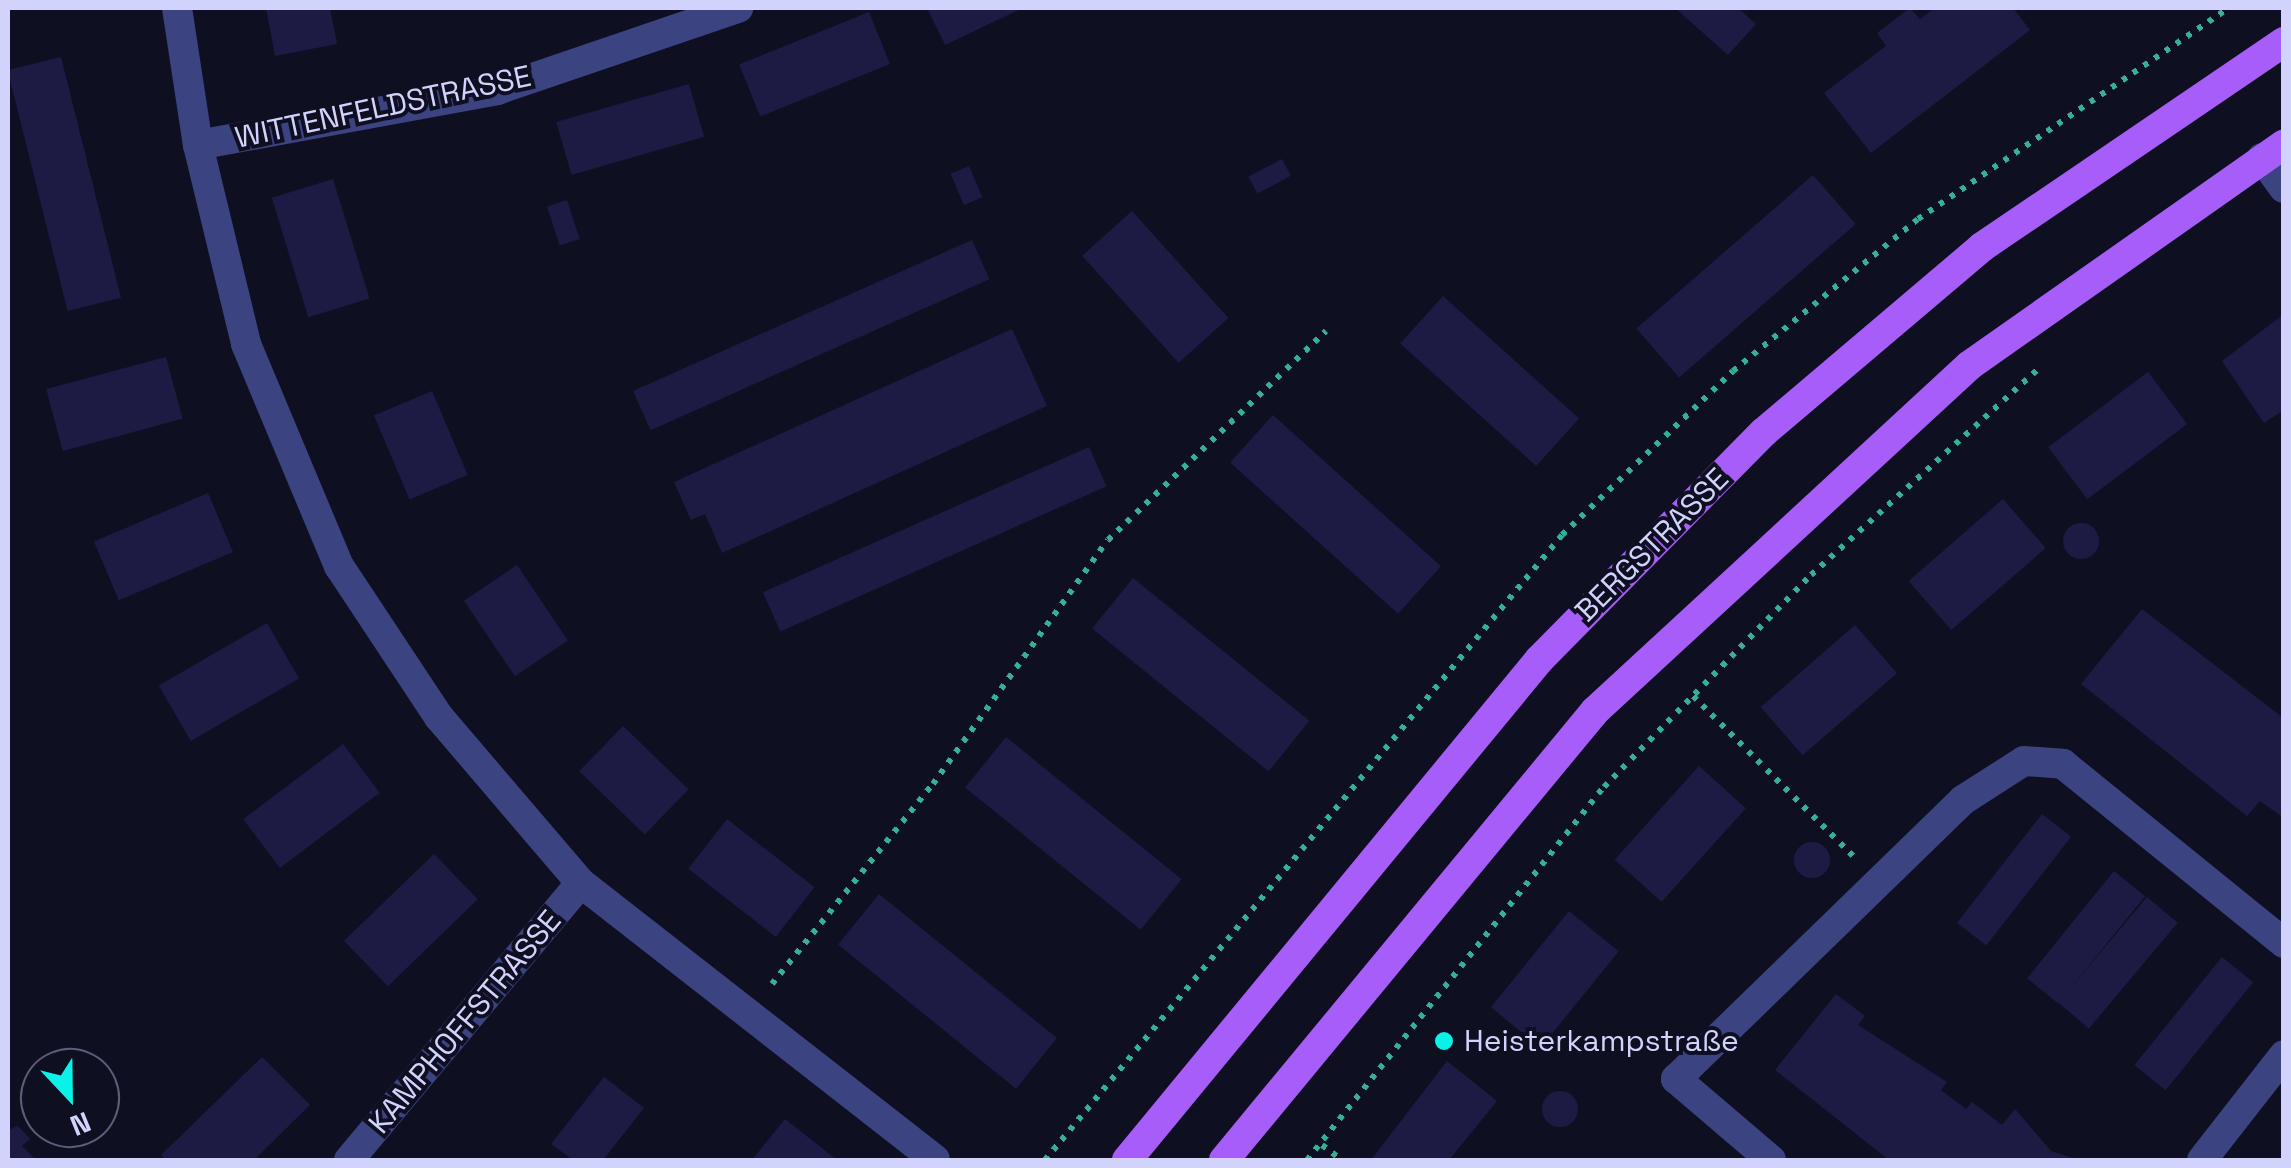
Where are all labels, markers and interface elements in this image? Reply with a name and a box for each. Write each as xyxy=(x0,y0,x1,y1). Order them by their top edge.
street label: WITTENFELDSTRASSE xyxy=(232,58,534,156)
street label: BERGSTRASSE xyxy=(1568,461,1736,629)
street label: KAMPHOFFSTRASSE xyxy=(361,903,569,1141)
place label: Heisterkampstraße xyxy=(1464,1023,1739,1059)
marker: Heisterkampstraße xyxy=(1433,1030,1455,1052)
north arrow xyxy=(20,1048,120,1148)
text: N xyxy=(65,1104,96,1144)

